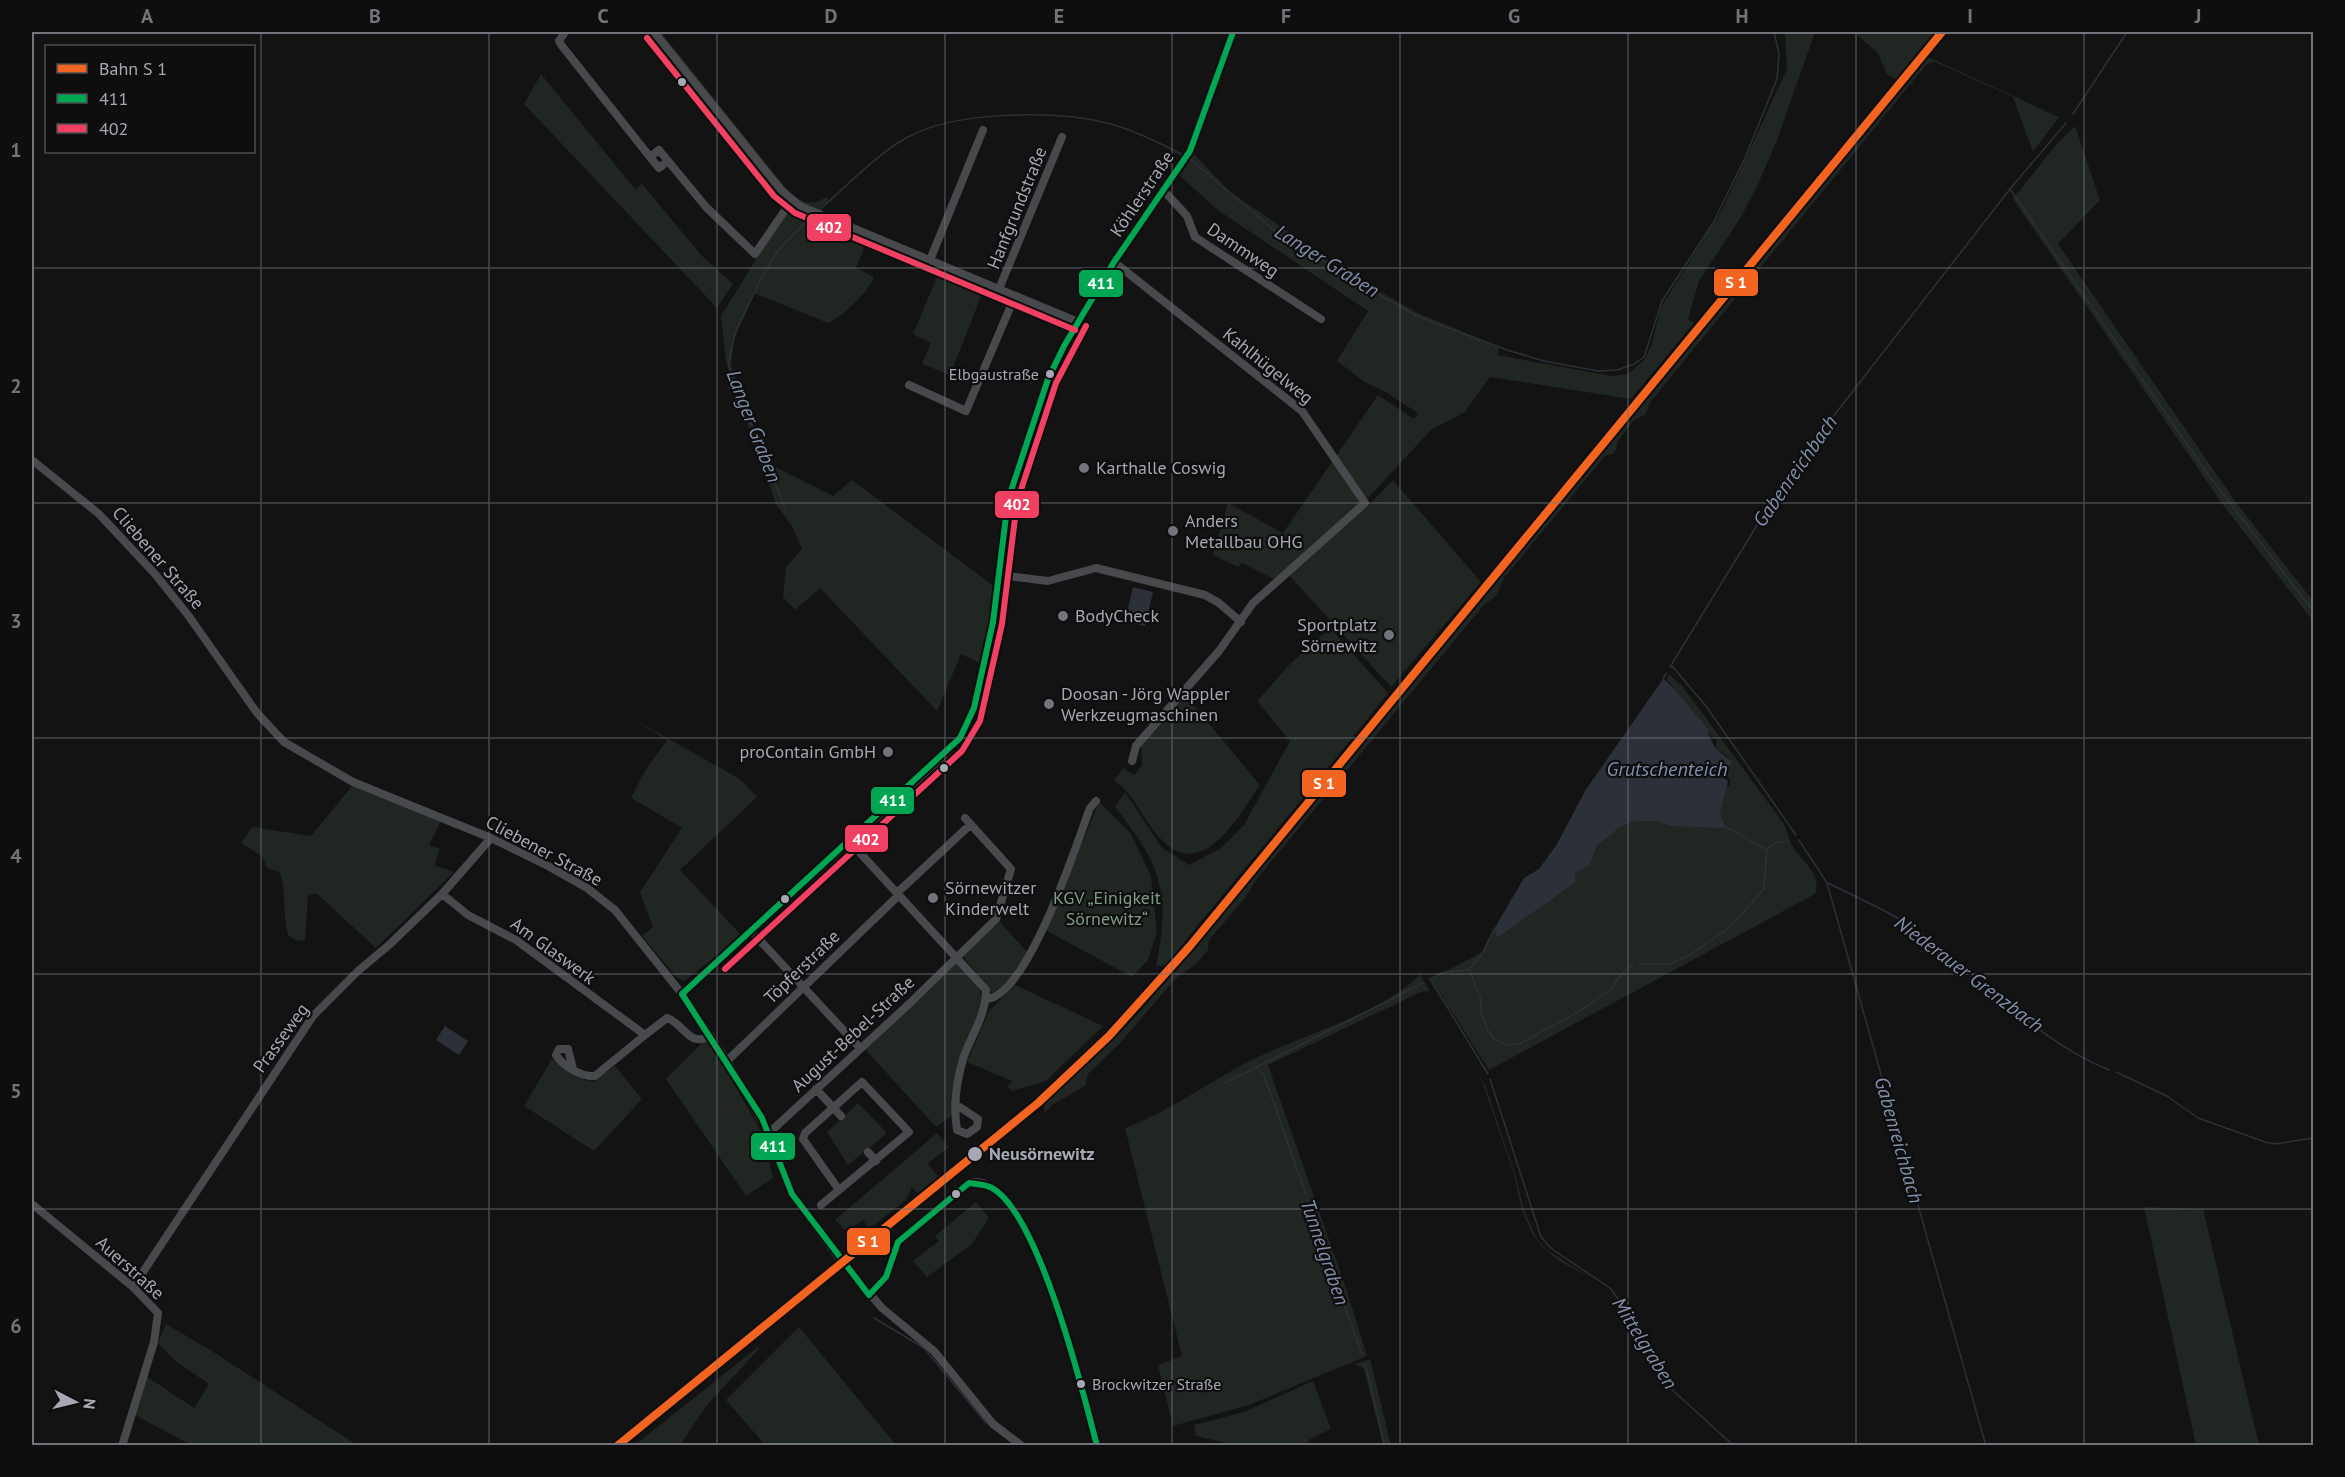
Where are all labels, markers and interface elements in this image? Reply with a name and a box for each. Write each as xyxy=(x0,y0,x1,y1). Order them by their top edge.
text: A xyxy=(141,3,154,29)
text: B xyxy=(369,3,381,29)
text: C xyxy=(597,3,609,29)
text: D xyxy=(825,3,838,29)
text: E xyxy=(1054,3,1064,29)
text: F xyxy=(1281,3,1291,29)
text: G xyxy=(1508,3,1520,29)
text: H xyxy=(1735,3,1749,29)
text: I xyxy=(1967,3,1973,29)
text: J xyxy=(2194,3,2201,29)
legend xyxy=(45,45,255,153)
text: Bahn S 1 xyxy=(99,57,167,80)
unlabelled marker xyxy=(676,76,688,88)
text: 411 xyxy=(99,87,128,110)
text: 402 xyxy=(99,117,128,140)
text: 1 xyxy=(10,137,22,163)
street label: Hanfgrundstraße xyxy=(982,143,1052,272)
street label: Köhlerstraße xyxy=(1104,146,1179,241)
line badge: 402 xyxy=(806,213,852,242)
text: 402 xyxy=(815,217,843,237)
street label: Dammweg xyxy=(1203,217,1284,282)
water label: Langer Graben xyxy=(1270,219,1384,303)
line badge: S 1 xyxy=(1713,268,1759,297)
line badge: 411 xyxy=(1078,269,1124,298)
text: S 1 xyxy=(1725,272,1747,292)
text: 411 xyxy=(1087,273,1115,293)
street label: Kahlhügelweg xyxy=(1218,322,1318,409)
place label: Elbgaustraße xyxy=(949,364,1039,384)
water label: Langer Graben xyxy=(721,366,787,486)
marker: Elbgaustraße xyxy=(1044,368,1056,380)
text: 2 xyxy=(10,373,22,399)
water label: Gabenreichbach xyxy=(1747,410,1843,532)
place label: Karthalle Coswig xyxy=(1096,456,1226,479)
marker: Karthalle Coswig xyxy=(1077,461,1091,475)
line badge: 402 xyxy=(994,490,1040,519)
text: 402 xyxy=(1003,494,1031,514)
street label: Cliebener Straße xyxy=(107,502,209,614)
place label: Anders Metallbau OHG xyxy=(1185,509,1303,553)
marker: Anders Metallbau OHG xyxy=(1166,524,1180,538)
place label: BodyCheck xyxy=(1075,604,1159,627)
text: 3 xyxy=(10,608,22,634)
marker: BodyCheck xyxy=(1056,609,1070,623)
place label: Sportplatz Sörnewitz xyxy=(1297,613,1377,657)
marker: Sportplatz Sörnewitz xyxy=(1382,628,1396,642)
place label: Doosan - Jörg Wappler Werkzeugmaschinen xyxy=(1061,682,1230,726)
marker: Doosan - Jörg Wappler Werkzeugmaschinen xyxy=(1042,697,1056,711)
place label: proContain GmbH xyxy=(739,740,876,763)
marker: proContain GmbH xyxy=(881,745,895,759)
water label: Grutschenteich xyxy=(1607,756,1728,782)
unlabelled marker xyxy=(938,762,950,774)
line badge: S 1 xyxy=(1301,769,1347,798)
text: S 1 xyxy=(1313,773,1335,793)
line badge: 411 xyxy=(870,786,915,815)
text: 411 xyxy=(879,790,907,810)
street label: Cliebener Straße xyxy=(482,810,606,891)
line badge: 402 xyxy=(844,824,889,853)
text: 402 xyxy=(852,829,880,849)
text: 4 xyxy=(10,843,22,869)
place label: Sörnewitzer Kinderwelt xyxy=(945,876,1036,920)
park label: KGV „Einigkeit Sörnewitz“ xyxy=(1053,886,1161,930)
marker: Sörnewitzer Kinderwelt xyxy=(926,891,940,905)
unlabelled marker xyxy=(779,893,791,905)
water label: Niederauer Grenzbach xyxy=(1889,909,2049,1039)
street label: Am Glaswerk xyxy=(506,912,601,989)
street label: Töpferstraße xyxy=(759,925,844,1009)
street label: August-Bebel-Straße xyxy=(786,971,919,1097)
street label: Prasseweg xyxy=(248,998,313,1077)
water label: Gabenreichbach xyxy=(1869,1074,1929,1206)
text: 5 xyxy=(10,1078,22,1104)
line badge: 411 xyxy=(750,1132,796,1161)
text: 411 xyxy=(759,1136,787,1156)
place label: Neusörnewitz xyxy=(989,1142,1094,1165)
marker: Neusörnewitz xyxy=(966,1145,984,1163)
unlabelled marker xyxy=(950,1188,962,1200)
water label: Tunnelgraben xyxy=(1295,1195,1355,1309)
line badge: S 1 xyxy=(846,1227,891,1256)
street label: Auerstraße xyxy=(91,1231,169,1304)
text: S 1 xyxy=(857,1231,879,1251)
water label: Mittelgraben xyxy=(1606,1292,1684,1394)
text: 6 xyxy=(10,1313,22,1339)
north arrow xyxy=(45,1372,105,1432)
place label: Brockwitzer Straße xyxy=(1092,1374,1221,1394)
marker: Brockwitzer Straße xyxy=(1075,1378,1087,1390)
text: N xyxy=(79,1397,100,1410)

